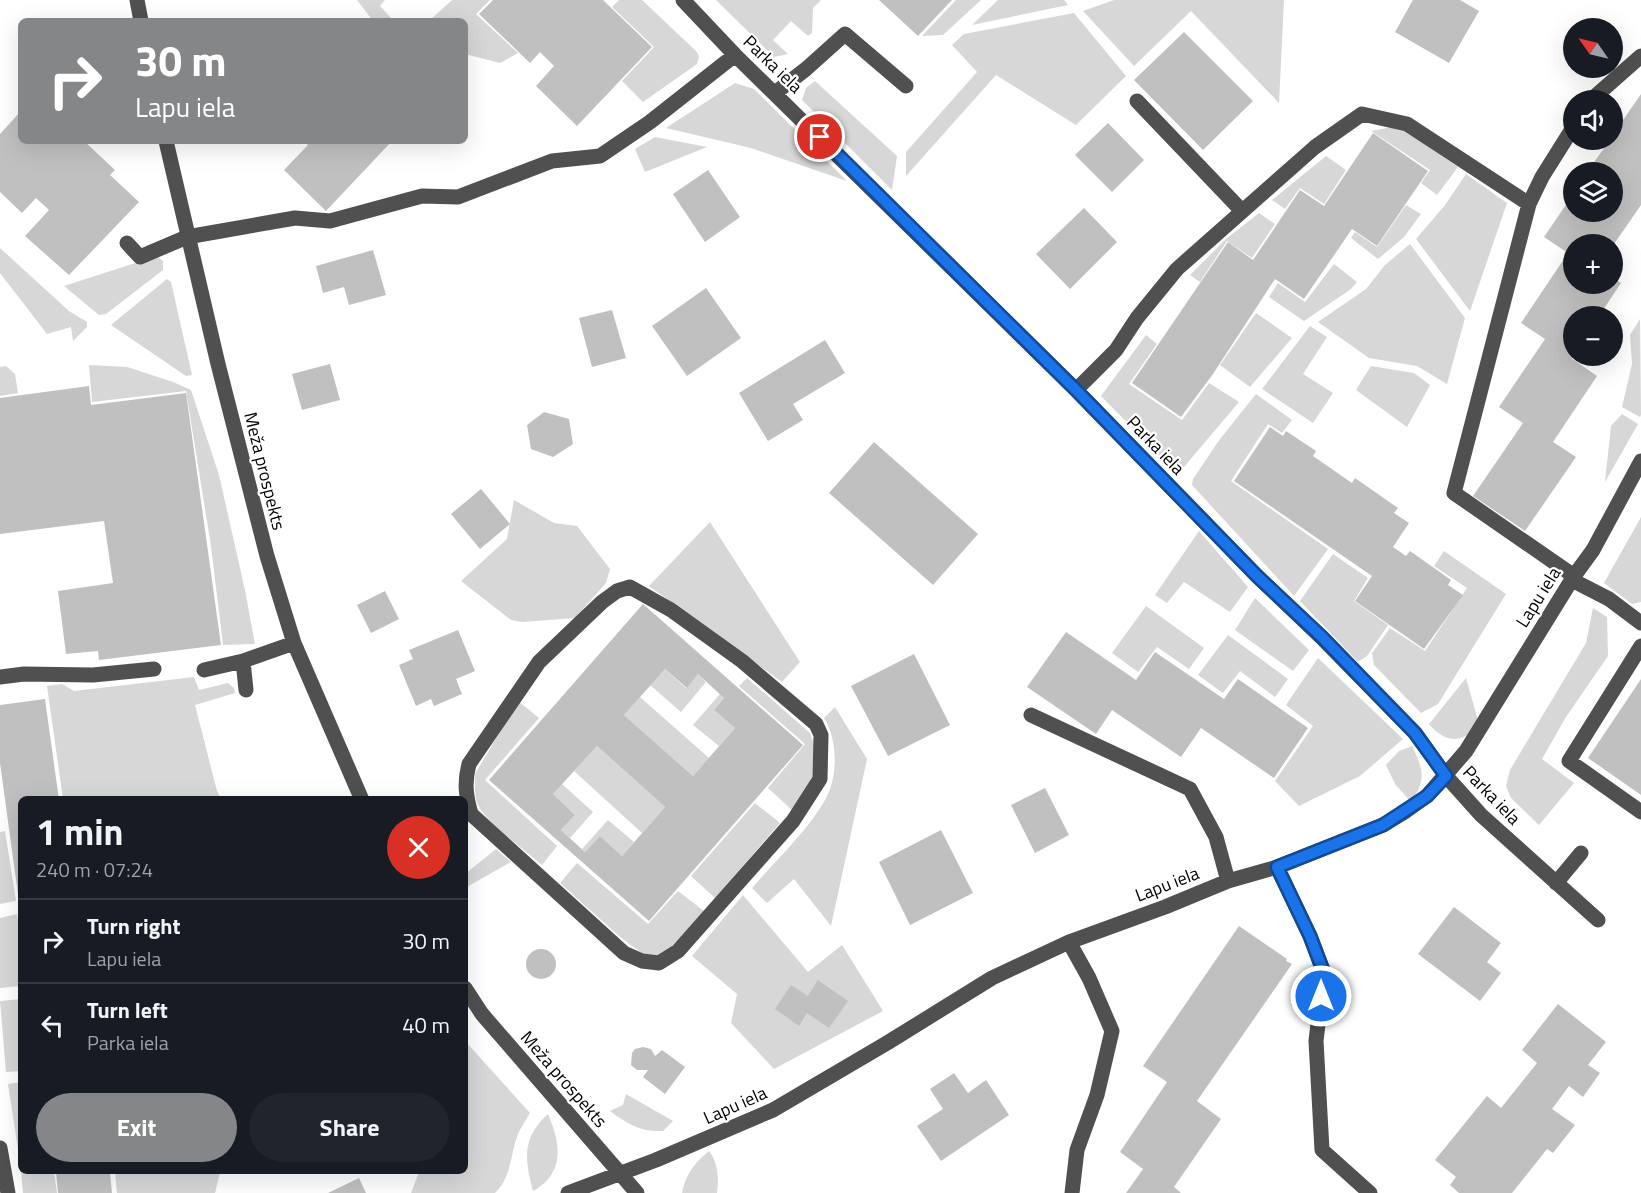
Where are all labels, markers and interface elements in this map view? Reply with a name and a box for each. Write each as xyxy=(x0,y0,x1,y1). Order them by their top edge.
north arrow xyxy=(1563,18,1623,78)
map controls xyxy=(1563,18,1623,366)
text: 30 m xyxy=(135,28,227,92)
street label: Parka iela xyxy=(737,29,809,99)
icon: right xyxy=(36,42,114,120)
text: Lapu iela xyxy=(135,86,235,127)
button: sound xyxy=(1563,90,1623,150)
pin xyxy=(794,111,845,162)
icon: arrive xyxy=(803,120,836,153)
button: layers xyxy=(1563,162,1623,222)
button: + xyxy=(1563,234,1623,294)
button: − xyxy=(1563,306,1623,366)
street label: Meža prospekts xyxy=(237,409,293,533)
street label: Parka iela xyxy=(1121,409,1191,481)
street label: Lapu iela xyxy=(1509,561,1567,633)
street label: Parka iela xyxy=(1457,759,1527,831)
text: 1 min xyxy=(36,804,123,859)
button: close xyxy=(387,816,450,879)
text: 240 m · 07:24 xyxy=(36,854,153,885)
street label: Lapu iela xyxy=(1131,859,1203,909)
text: Turn right xyxy=(87,909,181,943)
text: 30 m xyxy=(402,924,450,958)
icon: right xyxy=(36,925,69,958)
text: Lapu iela xyxy=(87,943,161,974)
position arrow xyxy=(1289,964,1353,1028)
text: Turn left xyxy=(87,993,168,1027)
text: 40 m xyxy=(402,1008,450,1042)
icon: left xyxy=(36,1009,69,1042)
street label: Meža prospekts xyxy=(514,1025,614,1133)
text: Parka iela xyxy=(87,1027,169,1058)
street label: Lapu iela xyxy=(699,1079,771,1131)
button: Exit xyxy=(36,1093,237,1162)
button: Share xyxy=(249,1093,450,1162)

